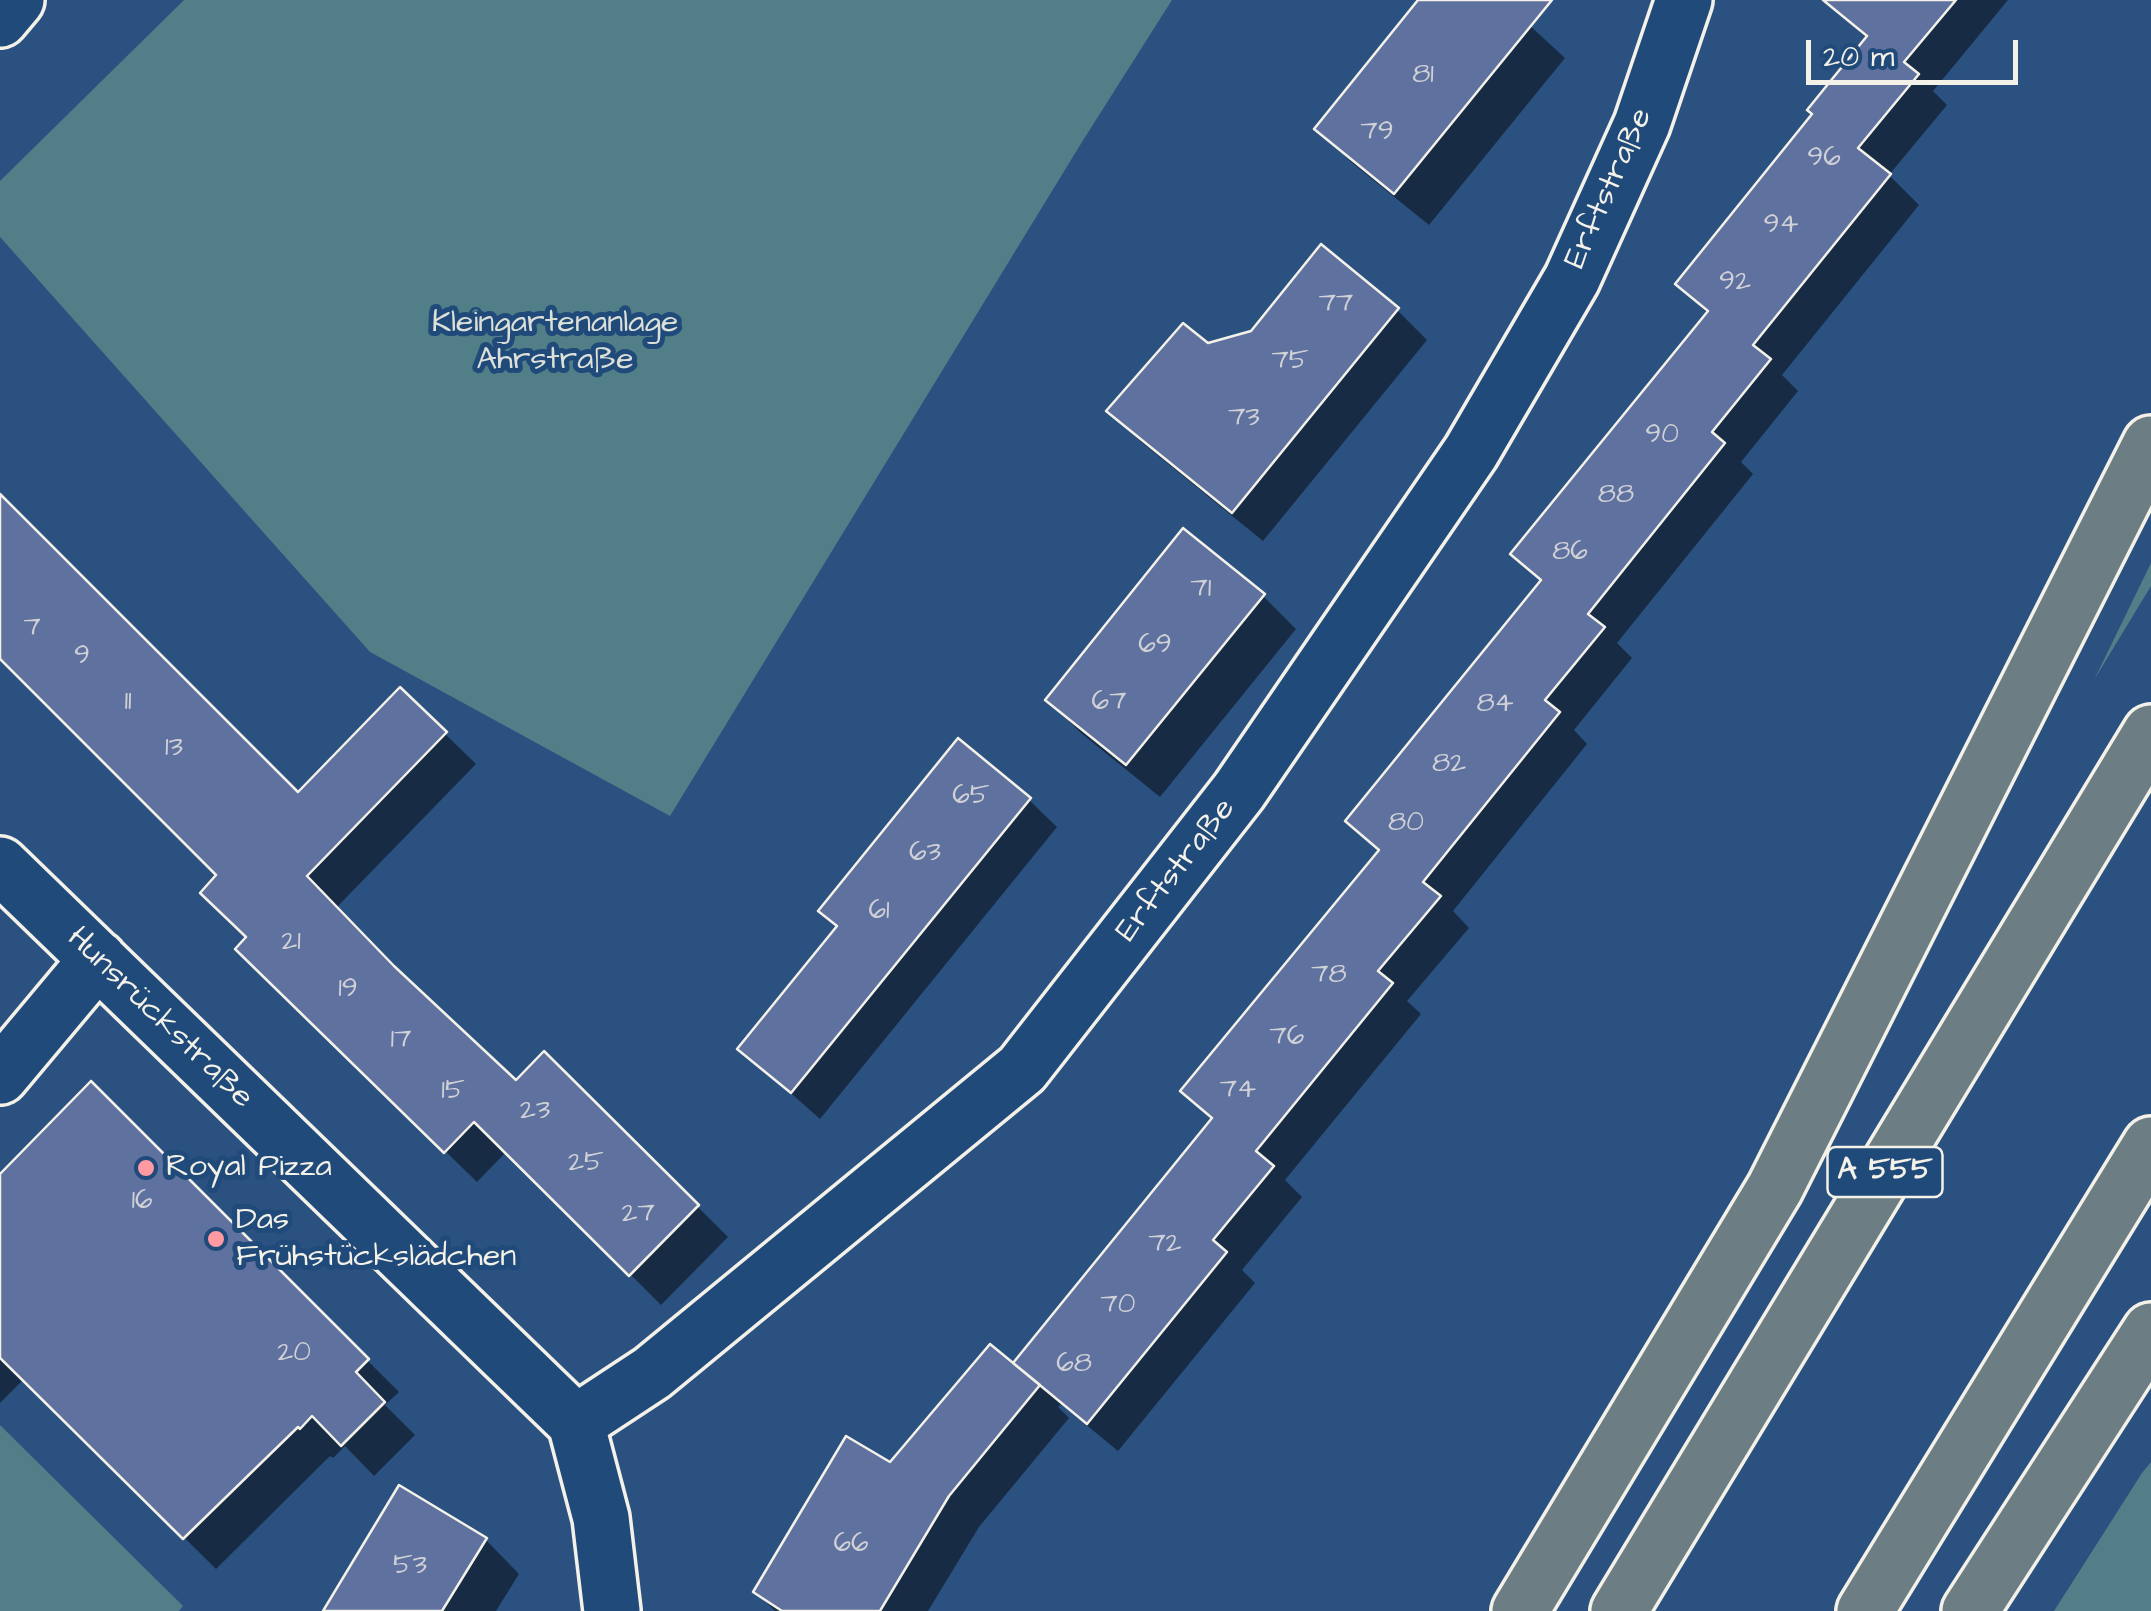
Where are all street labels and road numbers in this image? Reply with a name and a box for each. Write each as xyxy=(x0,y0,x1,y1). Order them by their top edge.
street label: Erftstraße xyxy=(1558,103,1662,275)
street label: Erftstraße xyxy=(1109,792,1245,950)
street label: Hunsrückstraße xyxy=(58,920,260,1118)
road number: A 555 xyxy=(1828,1147,1942,1197)

